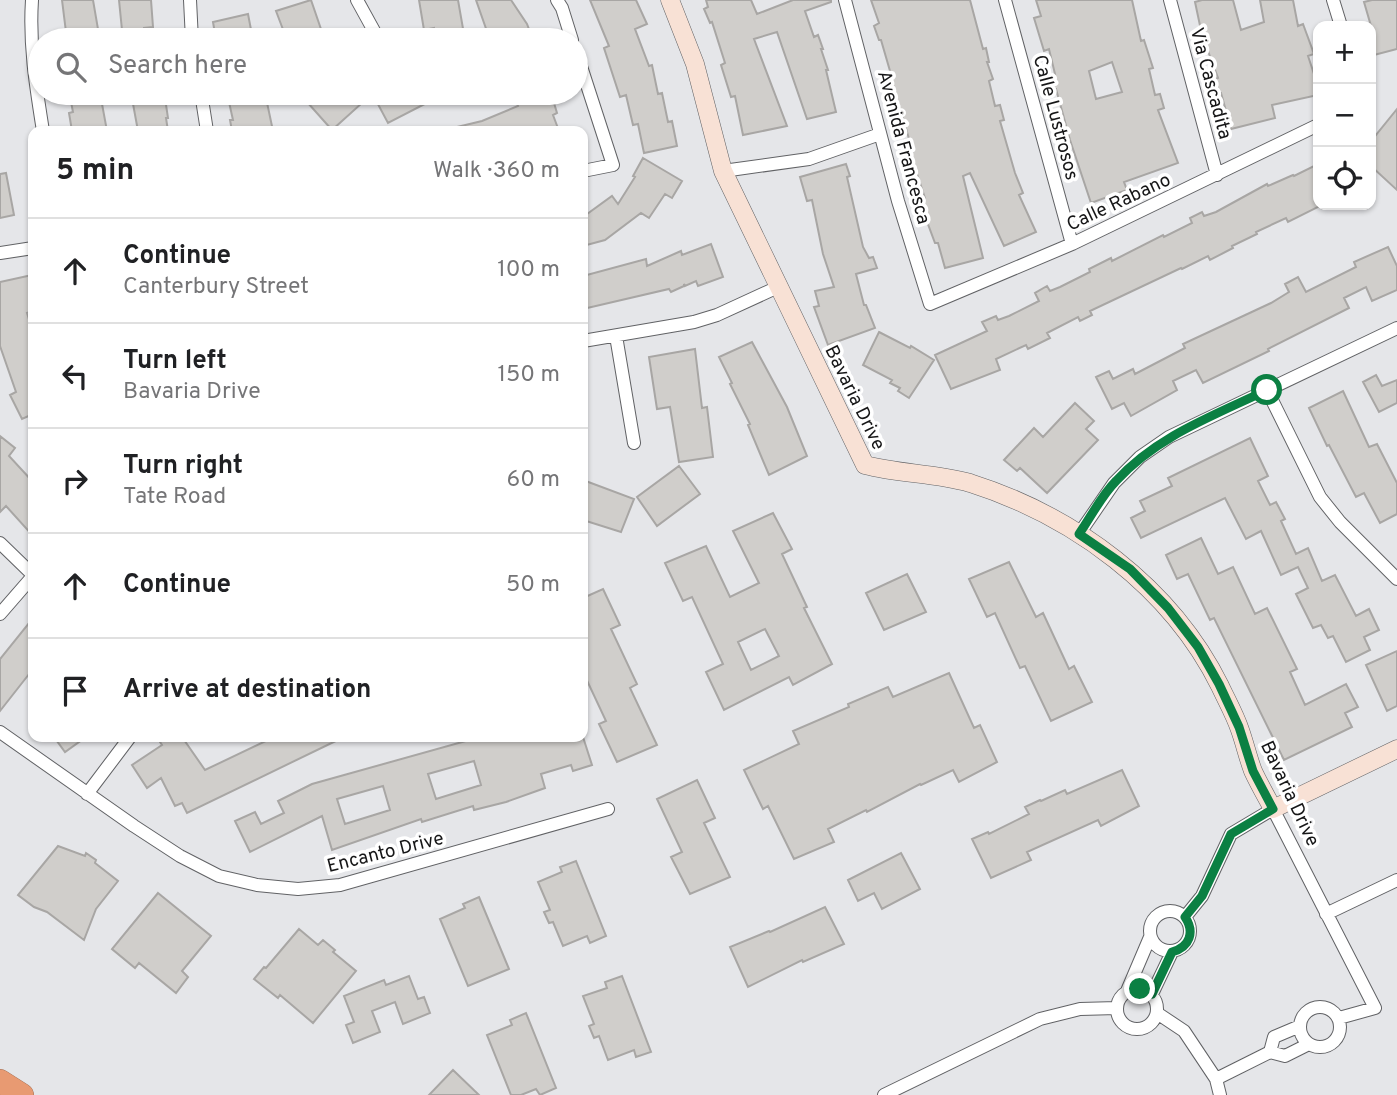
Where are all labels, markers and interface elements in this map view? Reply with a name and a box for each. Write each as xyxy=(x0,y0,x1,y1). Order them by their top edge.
map controls xyxy=(1313,21,1376,210)
button: + xyxy=(1313,21,1376,84)
street label: Via Cascadita xyxy=(1184,25,1237,142)
search box xyxy=(28,28,588,105)
icon: search xyxy=(52,48,90,86)
text: Search here xyxy=(108,50,247,83)
street label: Calle Lustrosos xyxy=(1027,52,1083,183)
street label: Avenida Francesca xyxy=(871,68,935,227)
button: − xyxy=(1313,84,1376,147)
button: locate xyxy=(1313,147,1376,210)
text: 5 min xyxy=(56,153,134,190)
text: Walk · 360 m xyxy=(433,157,560,186)
street label: Calle Rabano xyxy=(1063,168,1175,237)
text: Continue xyxy=(123,240,231,273)
icon: ahead xyxy=(56,252,94,290)
text: 100 m xyxy=(497,256,560,285)
text: Canterbury Street xyxy=(123,273,309,302)
street label: Bavaria Drive xyxy=(818,341,890,454)
text: Turn left xyxy=(123,345,227,378)
icon: left xyxy=(56,357,94,395)
text: 150 m xyxy=(498,361,560,390)
route start xyxy=(1251,374,1282,405)
text: Bavaria Drive xyxy=(123,378,261,407)
text: Turn right xyxy=(123,450,243,483)
icon: right xyxy=(56,462,94,500)
text: 60 m xyxy=(507,466,560,495)
text: Tate Road xyxy=(123,483,226,512)
icon: ahead xyxy=(56,567,94,605)
text: Continue xyxy=(123,569,231,602)
text: 50 m xyxy=(506,571,560,600)
icon: arrive xyxy=(56,672,94,710)
text: Arrive at destination xyxy=(123,674,371,707)
street label: Bavaria Drive xyxy=(1254,737,1324,850)
street label: Encanto Drive xyxy=(325,827,446,879)
route end xyxy=(1124,973,1155,1004)

